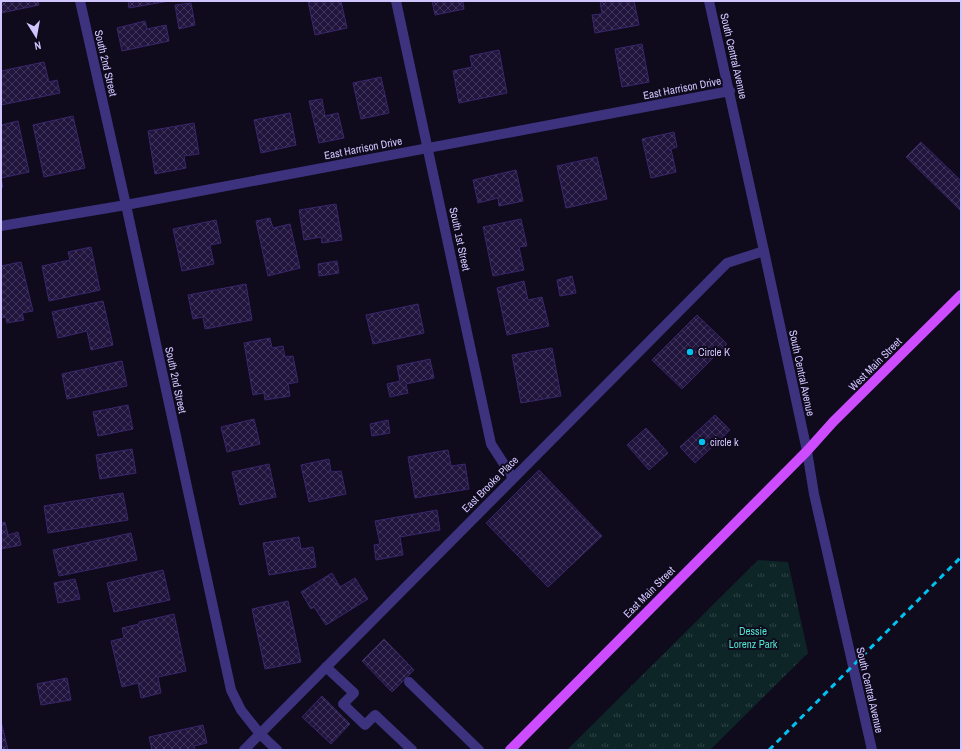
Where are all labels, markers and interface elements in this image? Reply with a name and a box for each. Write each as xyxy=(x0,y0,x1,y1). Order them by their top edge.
street label: South Central Avenue xyxy=(717,12,751,100)
north arrow xyxy=(16,16,56,56)
street label: South 2nd Street xyxy=(92,28,121,98)
text: N xyxy=(33,38,42,53)
street label: East Harrison Drive xyxy=(642,74,722,102)
street label: East Harrison Drive xyxy=(323,134,403,162)
street label: South 1st Street xyxy=(446,206,474,273)
street label: South Central Avenue xyxy=(786,329,818,417)
street label: West Main Street xyxy=(845,334,905,394)
street label: South 2nd Street xyxy=(162,345,190,415)
place label: Circle K xyxy=(698,345,730,359)
marker: Circle K xyxy=(685,347,695,357)
place label: circle k xyxy=(710,435,739,449)
marker: circle k xyxy=(697,437,707,447)
street label: East Brooke Place xyxy=(459,453,521,515)
street label: East Main Street xyxy=(620,563,678,621)
park label: Dessie Lorenz Park xyxy=(729,624,778,651)
street label: South Central Avenue xyxy=(853,646,887,734)

